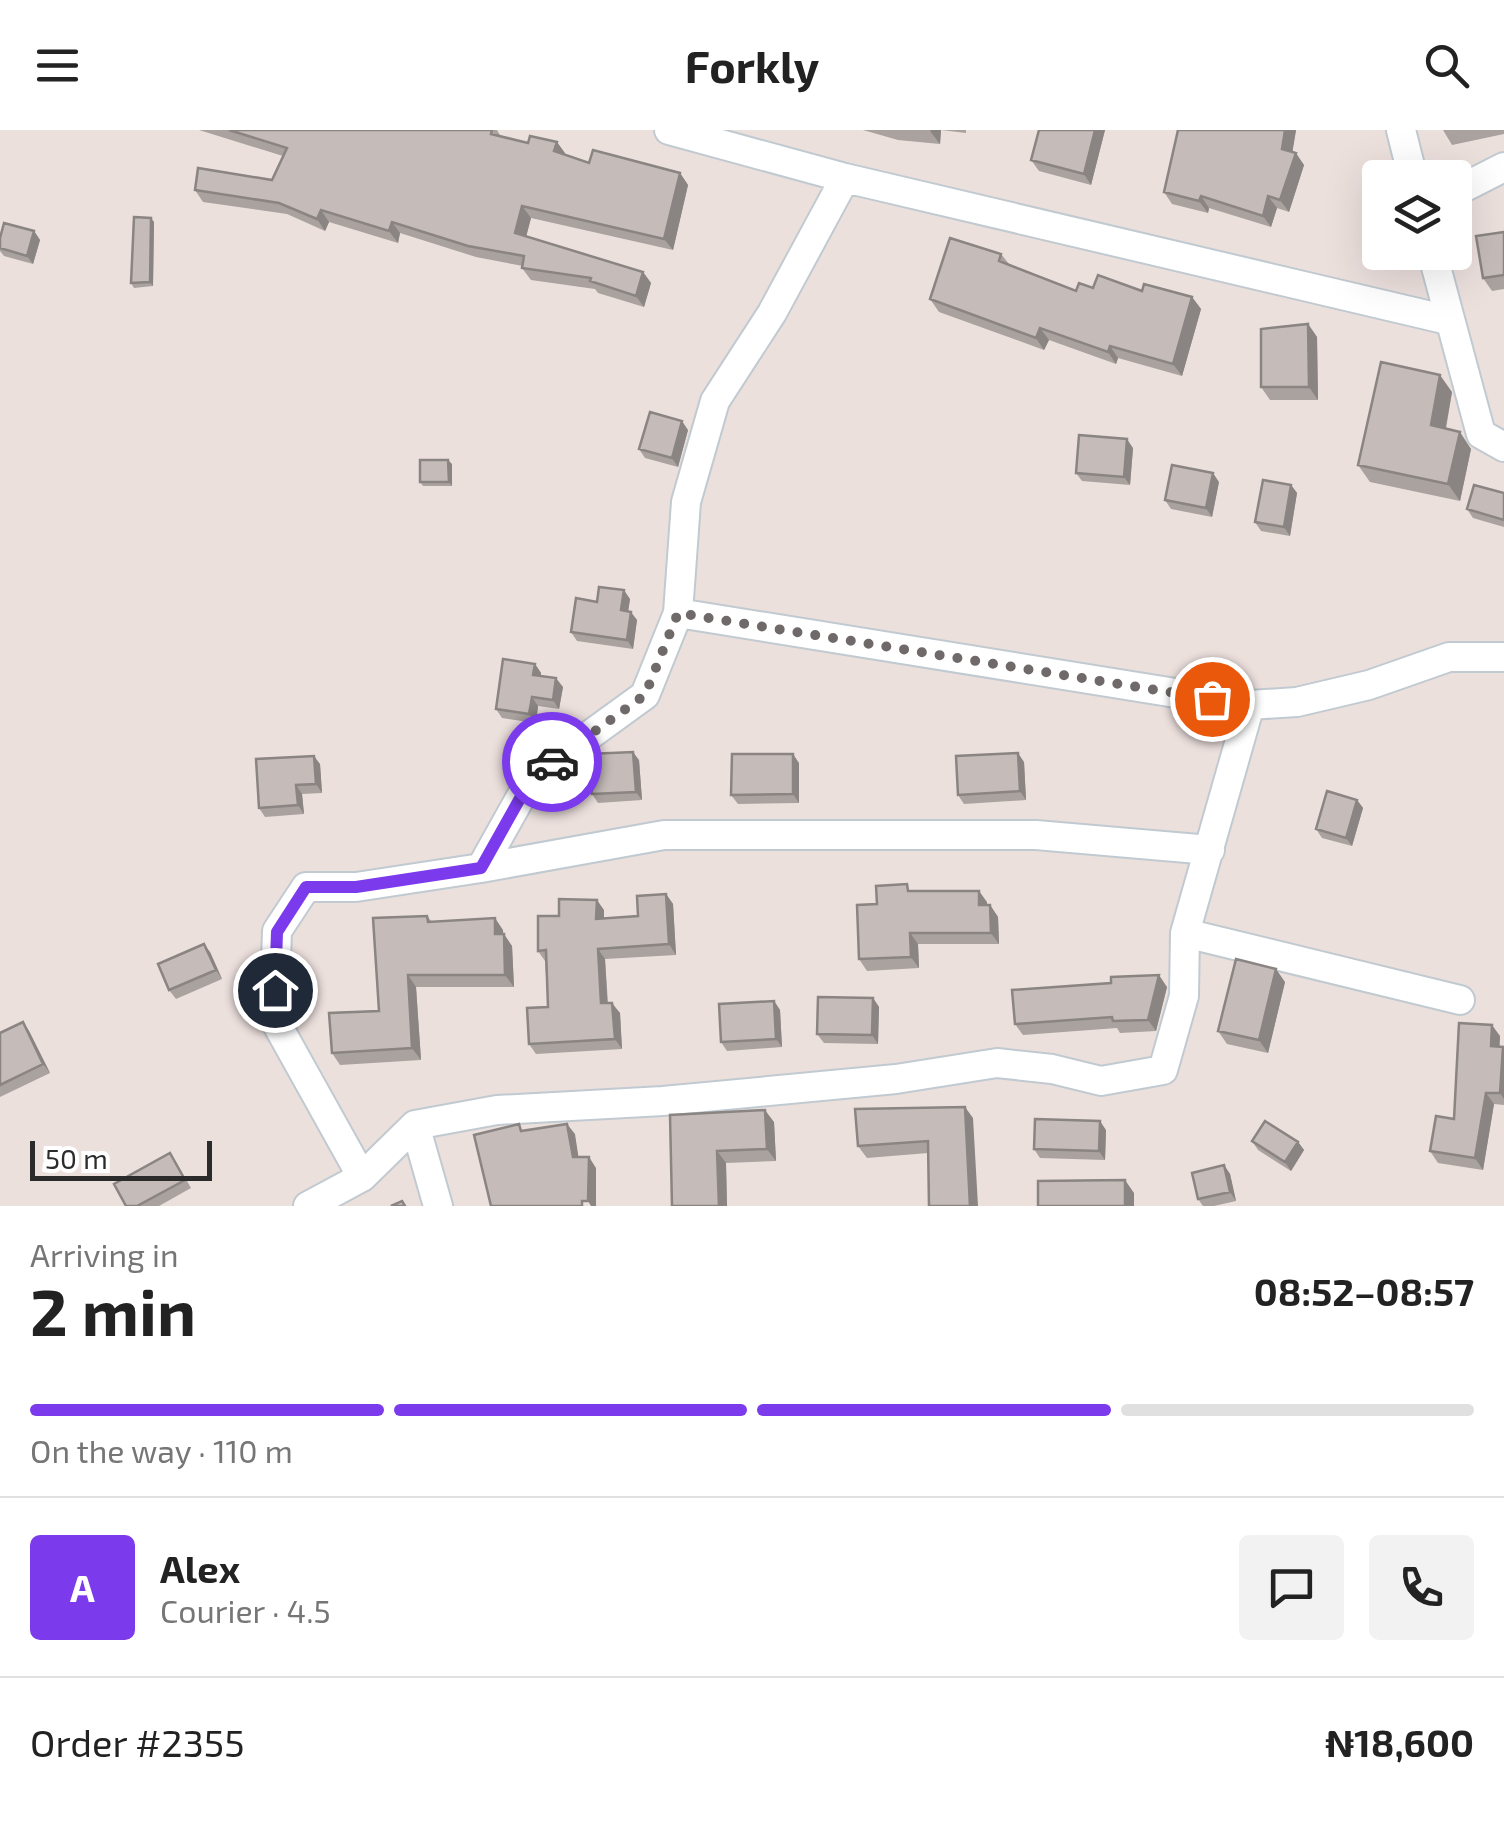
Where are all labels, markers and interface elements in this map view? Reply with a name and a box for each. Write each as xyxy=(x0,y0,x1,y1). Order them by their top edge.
icon: menu xyxy=(30,38,85,93)
text: Forkly xyxy=(685,38,819,92)
icon: search xyxy=(1419,38,1474,93)
map controls xyxy=(1362,160,1472,270)
button: layers xyxy=(1362,160,1472,270)
pin xyxy=(1170,657,1255,742)
icon: bag xyxy=(1185,672,1240,727)
courier xyxy=(502,712,602,812)
icon: car xyxy=(525,735,580,790)
pin xyxy=(233,948,318,1033)
icon: home xyxy=(248,963,303,1018)
scale bar xyxy=(30,1136,212,1180)
text: 50 m xyxy=(45,1141,108,1175)
text: Arriving in xyxy=(30,1235,179,1273)
text: 08:52–08:57 xyxy=(1254,1268,1474,1314)
text: 2 min xyxy=(30,1271,196,1349)
text: On the way · 110 m xyxy=(30,1431,293,1469)
button: chat xyxy=(1239,1535,1344,1640)
button: phone xyxy=(1369,1535,1474,1640)
text: Alex xyxy=(160,1545,240,1591)
text: A xyxy=(70,1564,95,1610)
text: Courier · 4.5 xyxy=(160,1591,331,1629)
text: Order #2355 xyxy=(30,1719,245,1765)
text: ₦18,600 xyxy=(1325,1719,1474,1765)

